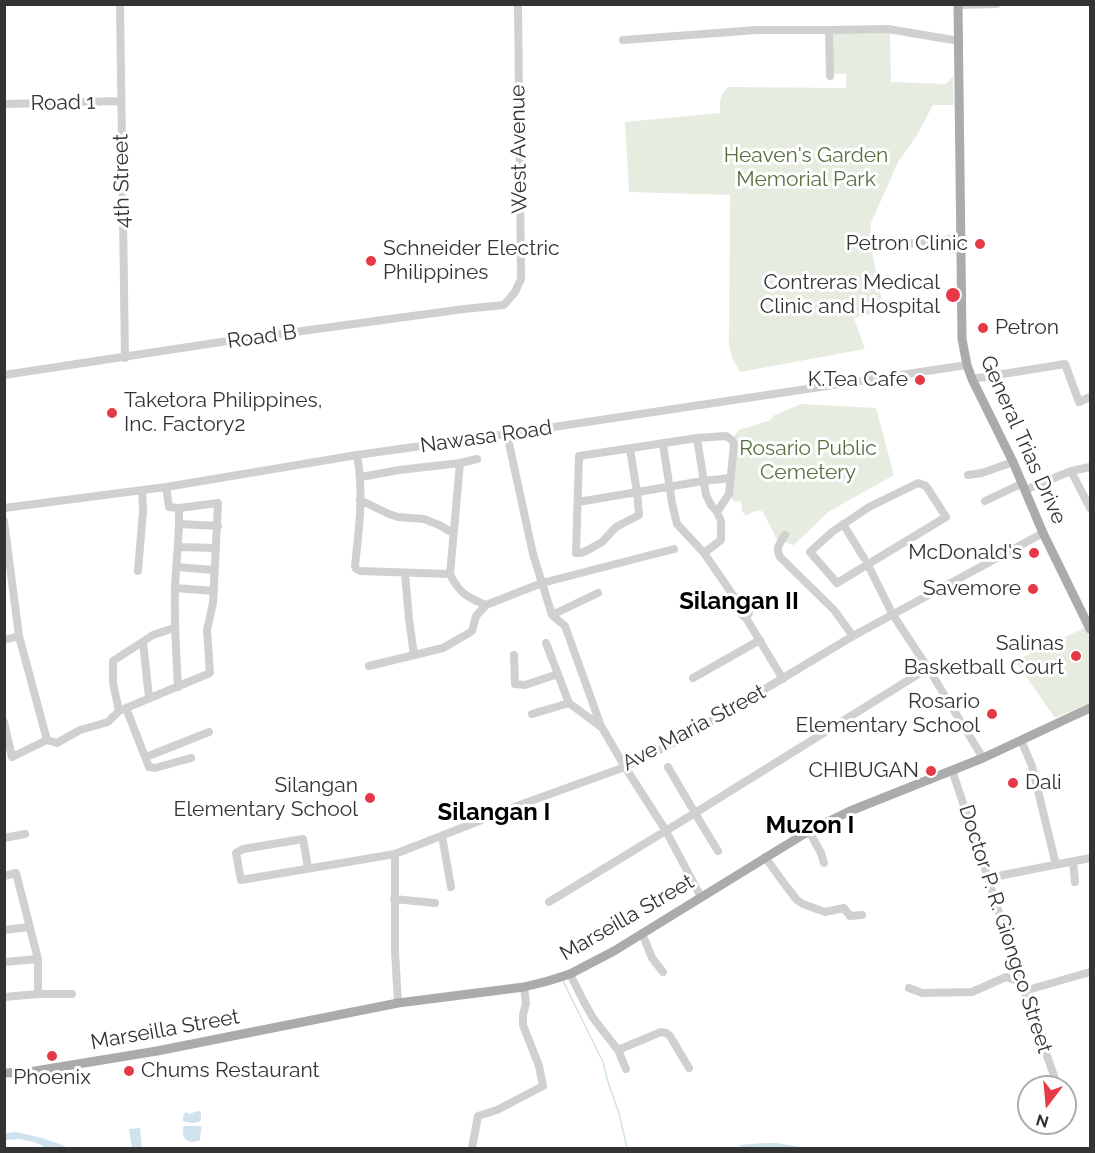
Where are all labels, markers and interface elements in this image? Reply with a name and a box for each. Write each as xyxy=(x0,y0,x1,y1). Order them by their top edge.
street label: West Avenue xyxy=(505,84,533,214)
street label: Road 1 xyxy=(30,90,96,116)
street label: 4th Street xyxy=(109,134,135,228)
park label: Heaven's Garden Memorial Park xyxy=(724,143,888,193)
place label: Petron Clinic xyxy=(846,231,968,257)
place label: Schneider Electric Philippines xyxy=(383,236,560,286)
marker: Petron Clinic xyxy=(973,237,987,251)
marker: Schneider Electric Philippines xyxy=(364,254,378,268)
place label: Contreras Medical Clinic and Hospital xyxy=(760,270,940,320)
marker: Contreras Medical Clinic and Hospital xyxy=(944,286,962,304)
place label: Petron xyxy=(995,315,1059,341)
street label: Road B xyxy=(226,320,298,354)
marker: Petron xyxy=(976,321,990,335)
street label: General Trias Drive xyxy=(975,352,1071,528)
place label: K.Tea Cafe xyxy=(808,367,908,393)
marker: K.Tea Cafe xyxy=(913,373,927,387)
place label: Taketora Philippines, Inc. Factory2 xyxy=(124,388,322,438)
marker: Taketora Philippines, Inc. Factory2 xyxy=(105,406,119,420)
street label: Nawasa Road xyxy=(419,415,553,459)
park label: Rosario Public Cemetery xyxy=(739,436,877,486)
place label: McDonald's xyxy=(908,540,1022,566)
marker: McDonald's xyxy=(1027,546,1041,560)
place label: Savemore xyxy=(923,576,1021,602)
marker: Savemore xyxy=(1026,582,1040,596)
district label: Silangan II xyxy=(679,588,799,616)
place label: Salinas Basketball Court xyxy=(904,631,1064,681)
marker: Salinas Basketball Court xyxy=(1069,649,1083,663)
street label: Ave Maria Street xyxy=(618,680,770,776)
place label: Rosario Elementary School xyxy=(796,689,980,739)
marker: Rosario Elementary School xyxy=(985,707,999,721)
place label: CHIBUGAN xyxy=(809,758,919,784)
marker: CHIBUGAN xyxy=(924,764,938,778)
place label: Dali xyxy=(1025,770,1062,796)
place label: Silangan Elementary School xyxy=(174,773,358,823)
marker: Dali xyxy=(1006,776,1020,790)
marker: Silangan Elementary School xyxy=(363,791,377,805)
district label: Silangan I xyxy=(438,799,550,827)
street label: Doctor P. R. Giongco Street xyxy=(953,802,1057,1056)
district label: Muzon I xyxy=(766,812,854,840)
street label: Marseilla Street xyxy=(555,869,699,967)
street label: Marseilla Street xyxy=(89,1005,241,1055)
marker: Phoenix xyxy=(45,1049,59,1063)
place label: Chums Restaurant xyxy=(141,1058,320,1084)
marker: Chums Restaurant xyxy=(122,1064,136,1078)
place label: Phoenix xyxy=(13,1065,91,1091)
north arrow xyxy=(1017,1075,1077,1135)
text: N xyxy=(1034,1110,1051,1132)

